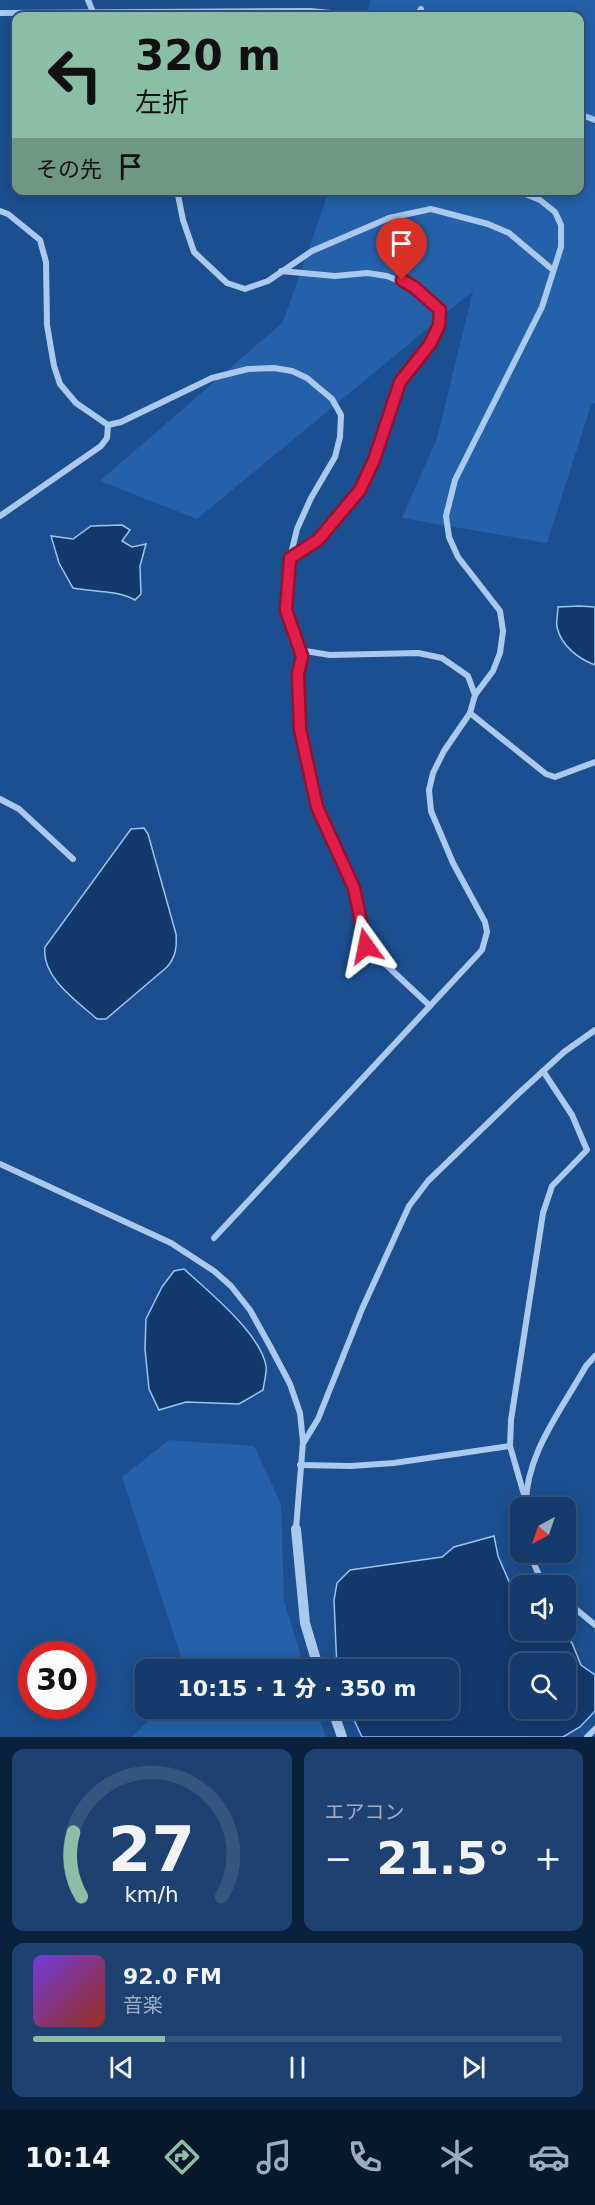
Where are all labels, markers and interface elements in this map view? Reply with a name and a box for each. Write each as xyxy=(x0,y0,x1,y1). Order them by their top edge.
text: 320 m xyxy=(135,31,281,80)
icon: left xyxy=(36,36,114,114)
text: 左折 xyxy=(135,87,189,118)
icon: arrive xyxy=(114,150,147,183)
text: その先 xyxy=(36,157,102,182)
pin xyxy=(376,218,427,280)
icon: arrive xyxy=(385,227,418,260)
position arrow xyxy=(334,914,398,978)
north arrow xyxy=(510,1497,576,1563)
map controls xyxy=(510,1497,576,1719)
button: sound xyxy=(510,1575,576,1641)
speed limit sign: 30 xyxy=(18,1641,96,1719)
button: search xyxy=(510,1653,576,1719)
text: 10:15 · 1 分 · 350 m xyxy=(178,1676,416,1701)
text: エアコン xyxy=(325,1800,405,1824)
text: 27 xyxy=(108,1813,195,1886)
text: 21.5° xyxy=(376,1832,510,1885)
text: − xyxy=(325,1839,352,1878)
text: + xyxy=(534,1839,562,1878)
text: km/h xyxy=(125,1882,179,1907)
text: 92.0 FM xyxy=(123,1964,222,1989)
text: 音楽 xyxy=(123,1993,163,2017)
icon: previous xyxy=(105,2051,138,2084)
icon: pause xyxy=(281,2051,314,2084)
icon: next xyxy=(457,2051,490,2084)
icon: directions xyxy=(161,2136,203,2178)
icon: music xyxy=(253,2136,295,2178)
icon: phone xyxy=(344,2136,386,2178)
icon: climate xyxy=(436,2136,478,2178)
icon: car xyxy=(528,2136,570,2178)
text: 10:14 xyxy=(25,2142,111,2173)

